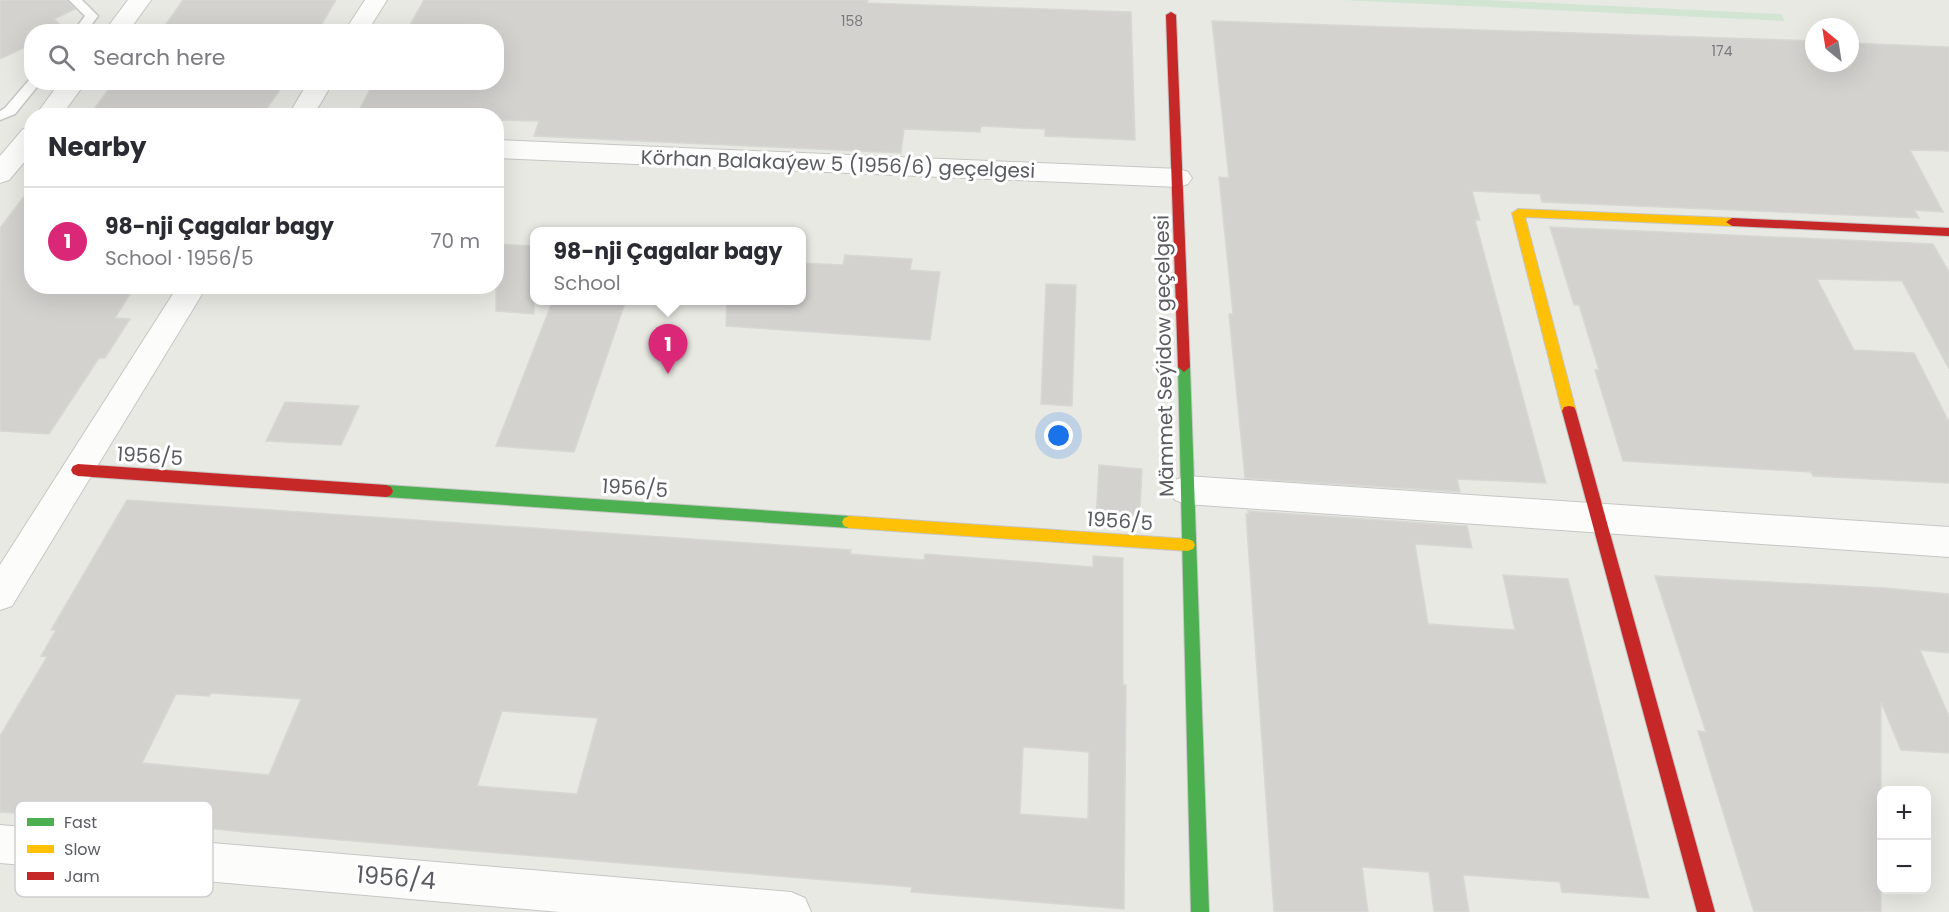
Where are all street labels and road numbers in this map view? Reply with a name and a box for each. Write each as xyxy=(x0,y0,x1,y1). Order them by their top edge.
street label: Körhan Balakaýew 5 (1956/6) geçelgesi xyxy=(640,143,1036,185)
street label: Mämmet Seýidow geçelgesi xyxy=(1148,215,1180,497)
street label: 1956/5 xyxy=(116,440,184,472)
street label: 1956/5 xyxy=(601,472,669,504)
street label: 1956/5 xyxy=(1086,505,1154,537)
street label: 1956/4 xyxy=(355,858,437,897)

